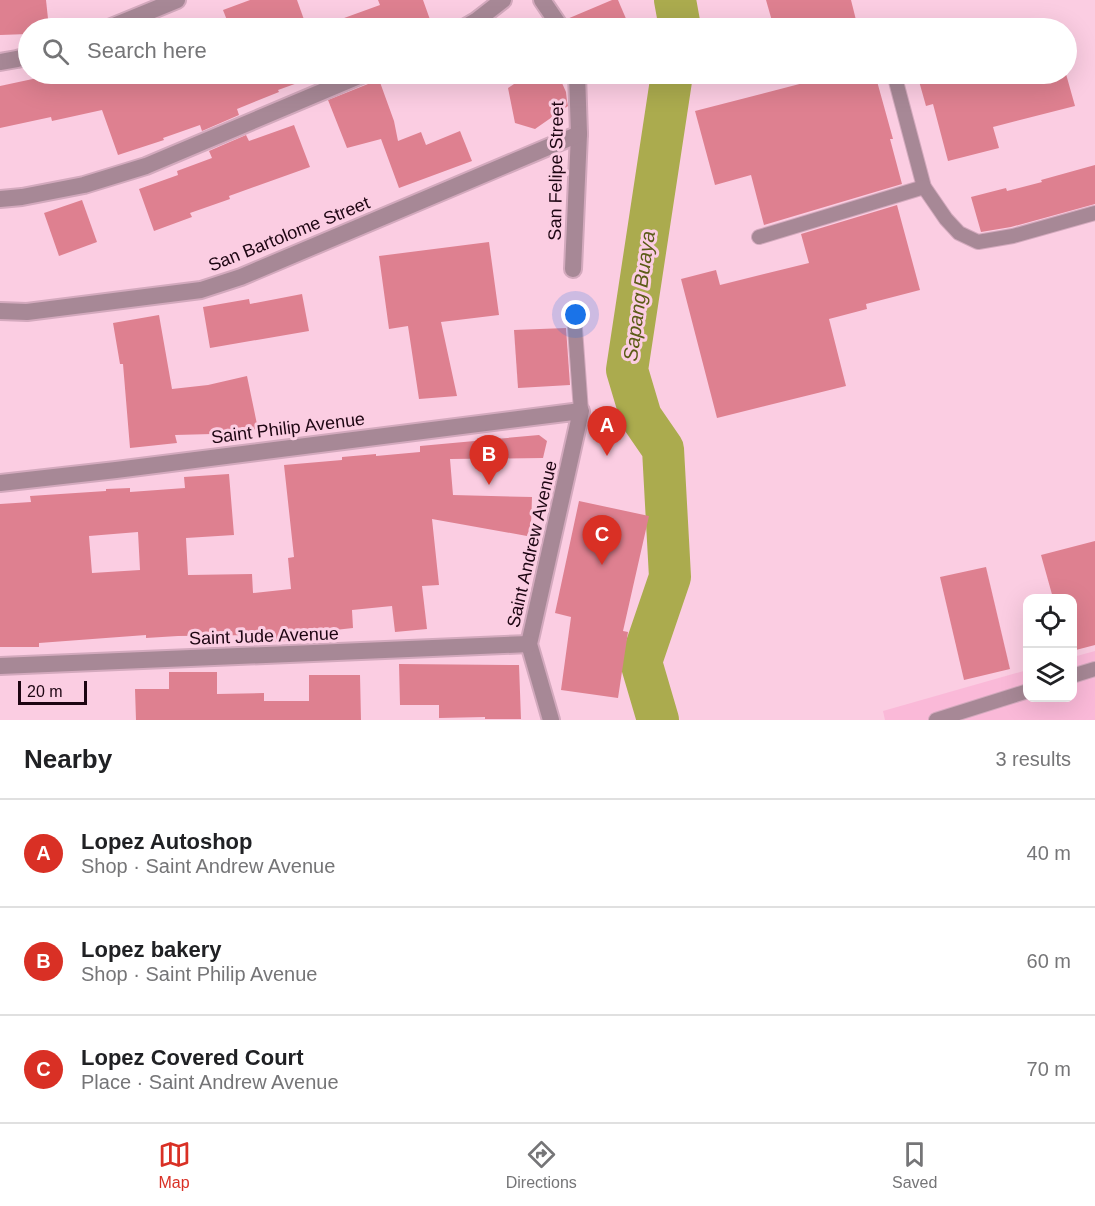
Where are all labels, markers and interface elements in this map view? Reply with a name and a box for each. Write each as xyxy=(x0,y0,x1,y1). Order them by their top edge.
search box xyxy=(18,18,1077,84)
icon: search xyxy=(39,35,72,68)
text: Search here xyxy=(87,38,207,63)
street label: San Felipe Street xyxy=(545,101,567,241)
street label: San Bartolome Street xyxy=(205,192,373,276)
water label: Sapang Buaya xyxy=(619,229,659,363)
your location xyxy=(561,300,590,329)
pin: A xyxy=(588,406,626,456)
street label: Saint Philip Avenue xyxy=(210,409,366,447)
pin: B xyxy=(470,436,508,485)
street label: Saint Andrew Avenue xyxy=(503,459,561,629)
pin: C xyxy=(582,516,622,565)
map controls xyxy=(1023,594,1077,702)
button: locate xyxy=(1023,594,1077,648)
street label: Saint Jude Avenue xyxy=(189,623,339,649)
button: layers xyxy=(1023,648,1077,702)
scale bar xyxy=(18,678,87,706)
text: 20 m xyxy=(27,683,63,700)
text: Nearby xyxy=(24,744,112,774)
text: 3 results xyxy=(995,748,1071,770)
text: Lopez Autoshop xyxy=(81,829,253,854)
text: A xyxy=(36,842,51,864)
text: 40 m xyxy=(1027,842,1071,864)
text: Shop · Saint Andrew Avenue xyxy=(81,855,335,877)
text: Lopez bakery xyxy=(81,937,222,962)
text: B xyxy=(36,950,51,972)
text: 60 m xyxy=(1027,950,1071,972)
text: Shop · Saint Philip Avenue xyxy=(81,963,317,985)
text: Lopez Covered Court xyxy=(81,1045,303,1070)
text: C xyxy=(36,1058,51,1080)
text: 70 m xyxy=(1027,1058,1071,1080)
text: Place · Saint Andrew Avenue xyxy=(81,1071,339,1093)
tab: Map xyxy=(158,1138,191,1192)
tab: Directions xyxy=(506,1138,577,1192)
tab: Saved xyxy=(892,1138,937,1192)

